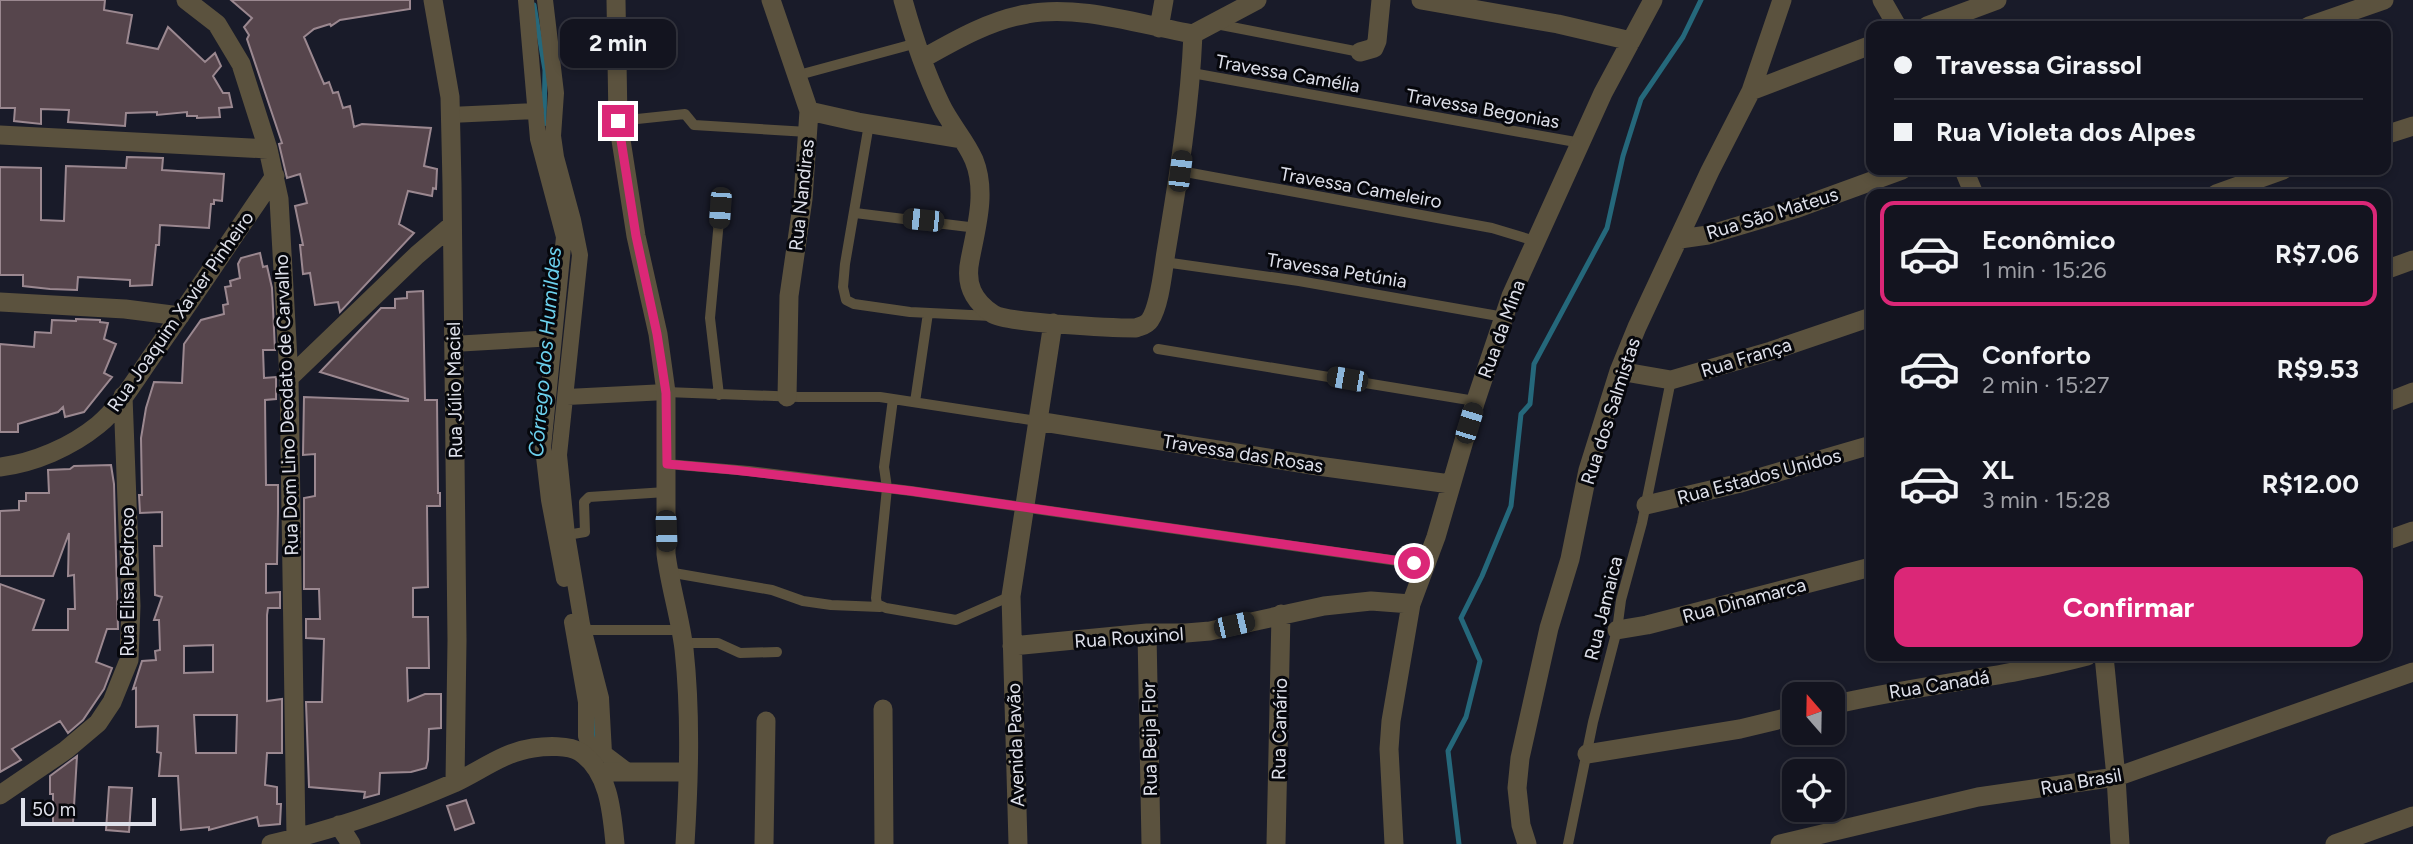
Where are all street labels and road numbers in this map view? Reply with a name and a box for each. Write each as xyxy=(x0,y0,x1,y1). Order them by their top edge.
street label: Travessa Camélia xyxy=(1214,49,1362,97)
street label: Travessa Begonias xyxy=(1404,84,1562,133)
street label: Rua Nandiras xyxy=(784,138,819,252)
street label: Travessa Cameleiro xyxy=(1278,162,1444,213)
street label: Rua São Mateus xyxy=(1703,182,1841,244)
street label: Rua Joaquim Xavier Pinheiro xyxy=(102,207,259,416)
street label: Travessa Petúnia xyxy=(1265,248,1409,293)
street label: Rua Dom Lino Deodato de Carvalho xyxy=(270,254,303,556)
street label: Rua da Mina xyxy=(1473,277,1530,382)
street label: Rua Júlio Maciel xyxy=(442,322,467,458)
street label: Rua França xyxy=(1698,333,1794,382)
street label: Rua dos Salmistas xyxy=(1576,335,1645,488)
street label: Travessa das Rosas xyxy=(1161,429,1325,478)
street label: Rua Estados Unidos xyxy=(1675,443,1844,509)
street label: Rua Elisa Pedroso xyxy=(116,507,139,657)
street label: Rua Jamaica xyxy=(1579,554,1628,663)
street label: Rua Dinamarca xyxy=(1680,573,1808,628)
street label: Rua Rouxinol xyxy=(1074,622,1185,653)
street label: Rua Canadá xyxy=(1887,665,1991,704)
street label: Rua Canário xyxy=(1267,678,1292,780)
street label: Rua Beija Flor xyxy=(1137,681,1162,797)
street label: Avenida Pavão xyxy=(1002,683,1029,807)
street label: Rua Brasil xyxy=(2039,763,2123,800)

